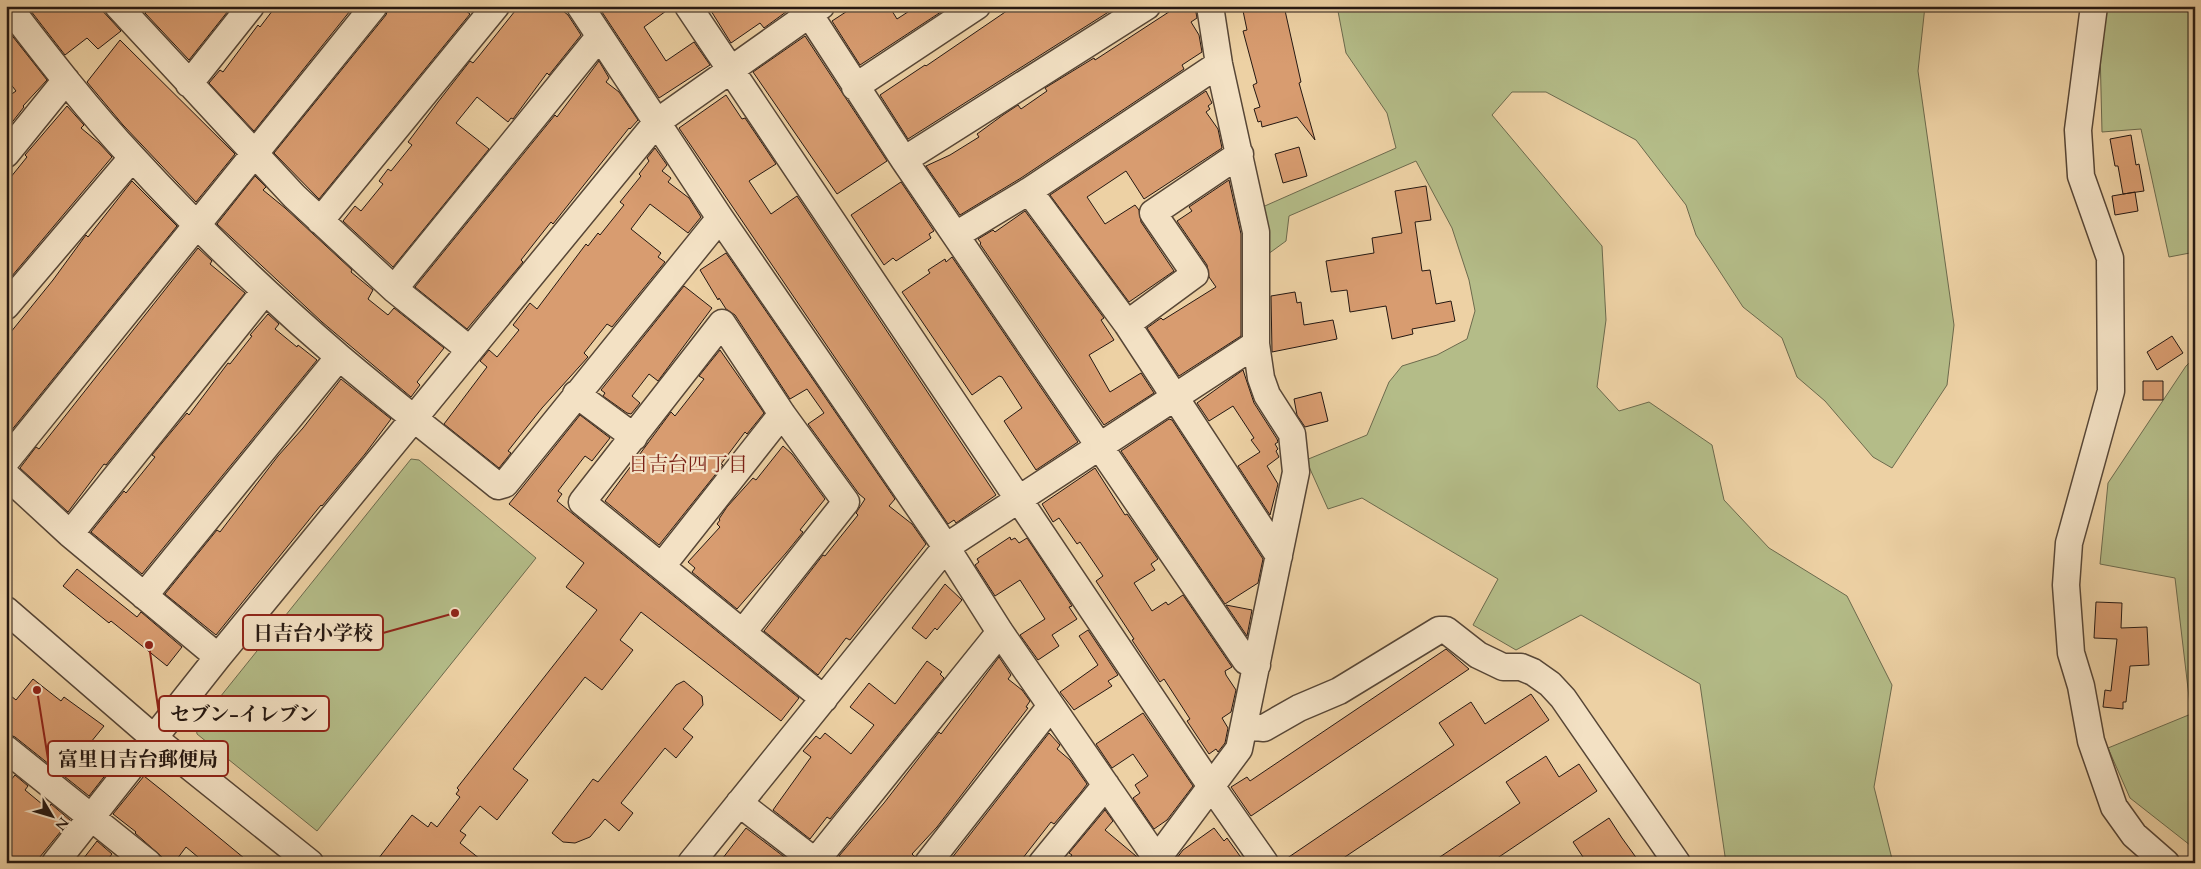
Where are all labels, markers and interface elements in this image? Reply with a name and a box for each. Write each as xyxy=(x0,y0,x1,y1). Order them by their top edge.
district label: 日吉台四丁目 xyxy=(628,451,748,478)
callout: 日吉台小学校 xyxy=(243,615,383,650)
text: 日吉台小学校 xyxy=(253,620,373,647)
callout: セブン-イレブン xyxy=(159,696,329,731)
text: セブン-イレブン xyxy=(170,701,318,728)
callout: 富里日吉台郵便局 xyxy=(48,741,228,776)
text: 富里日吉台郵便局 xyxy=(58,746,218,773)
north arrow xyxy=(28,792,78,842)
text: N xyxy=(51,813,73,834)

